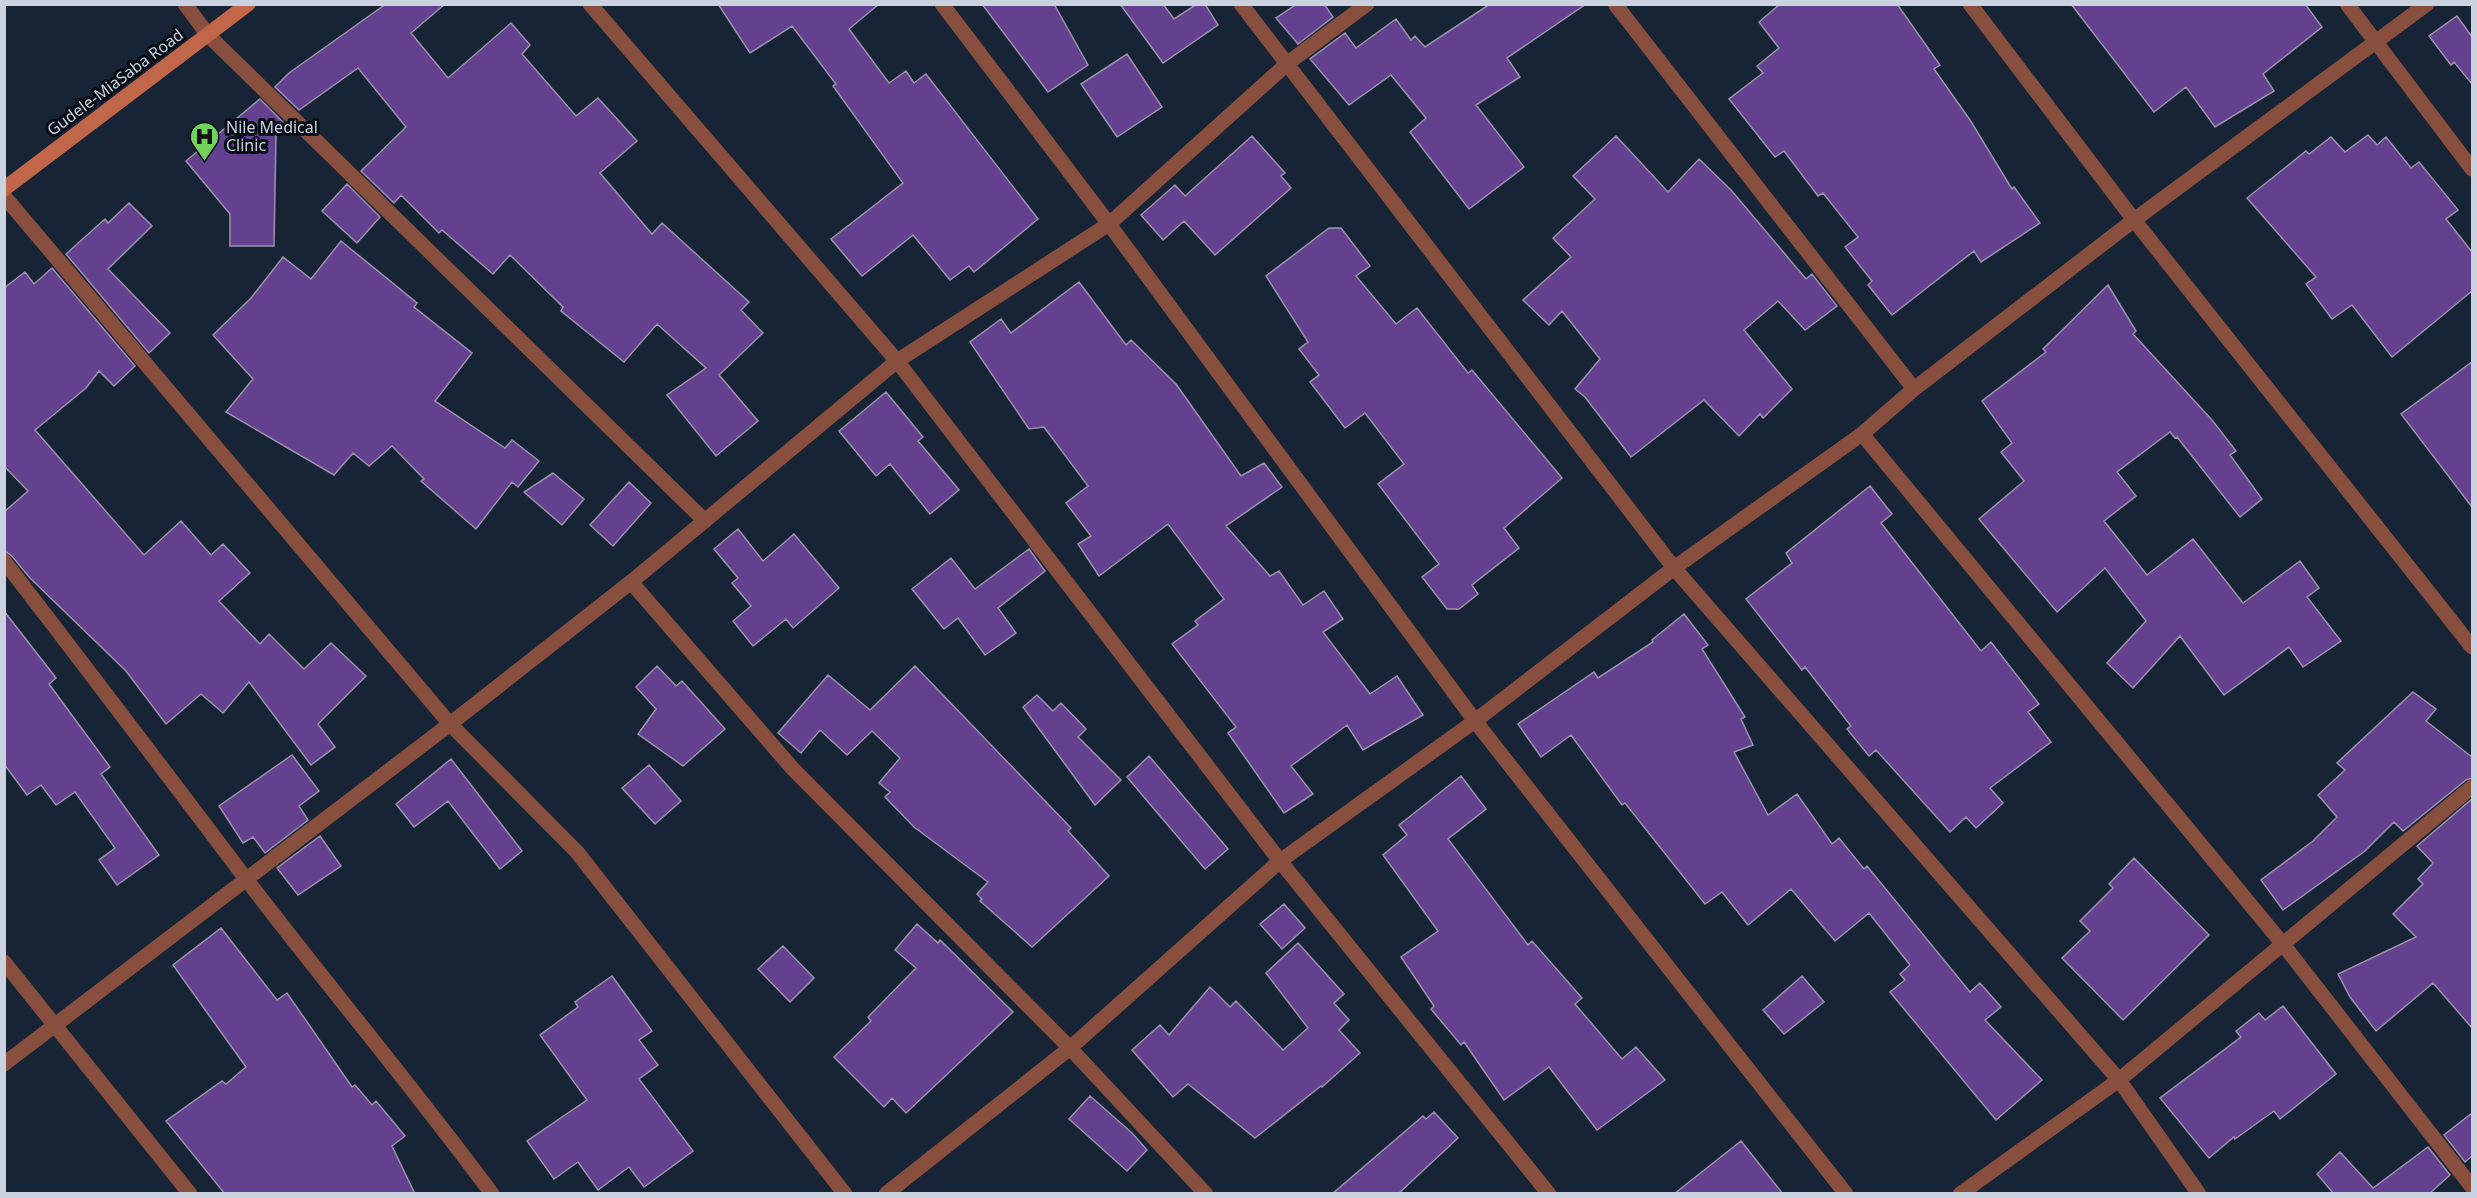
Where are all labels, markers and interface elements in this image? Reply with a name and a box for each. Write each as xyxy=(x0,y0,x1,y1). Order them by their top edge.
street label: Gudele-MiaSaba Road xyxy=(42,23,188,141)
place label: Nile Medical Clinic xyxy=(226,116,318,156)
hospital icon: Nile Medical Clinic xyxy=(189,120,221,162)

